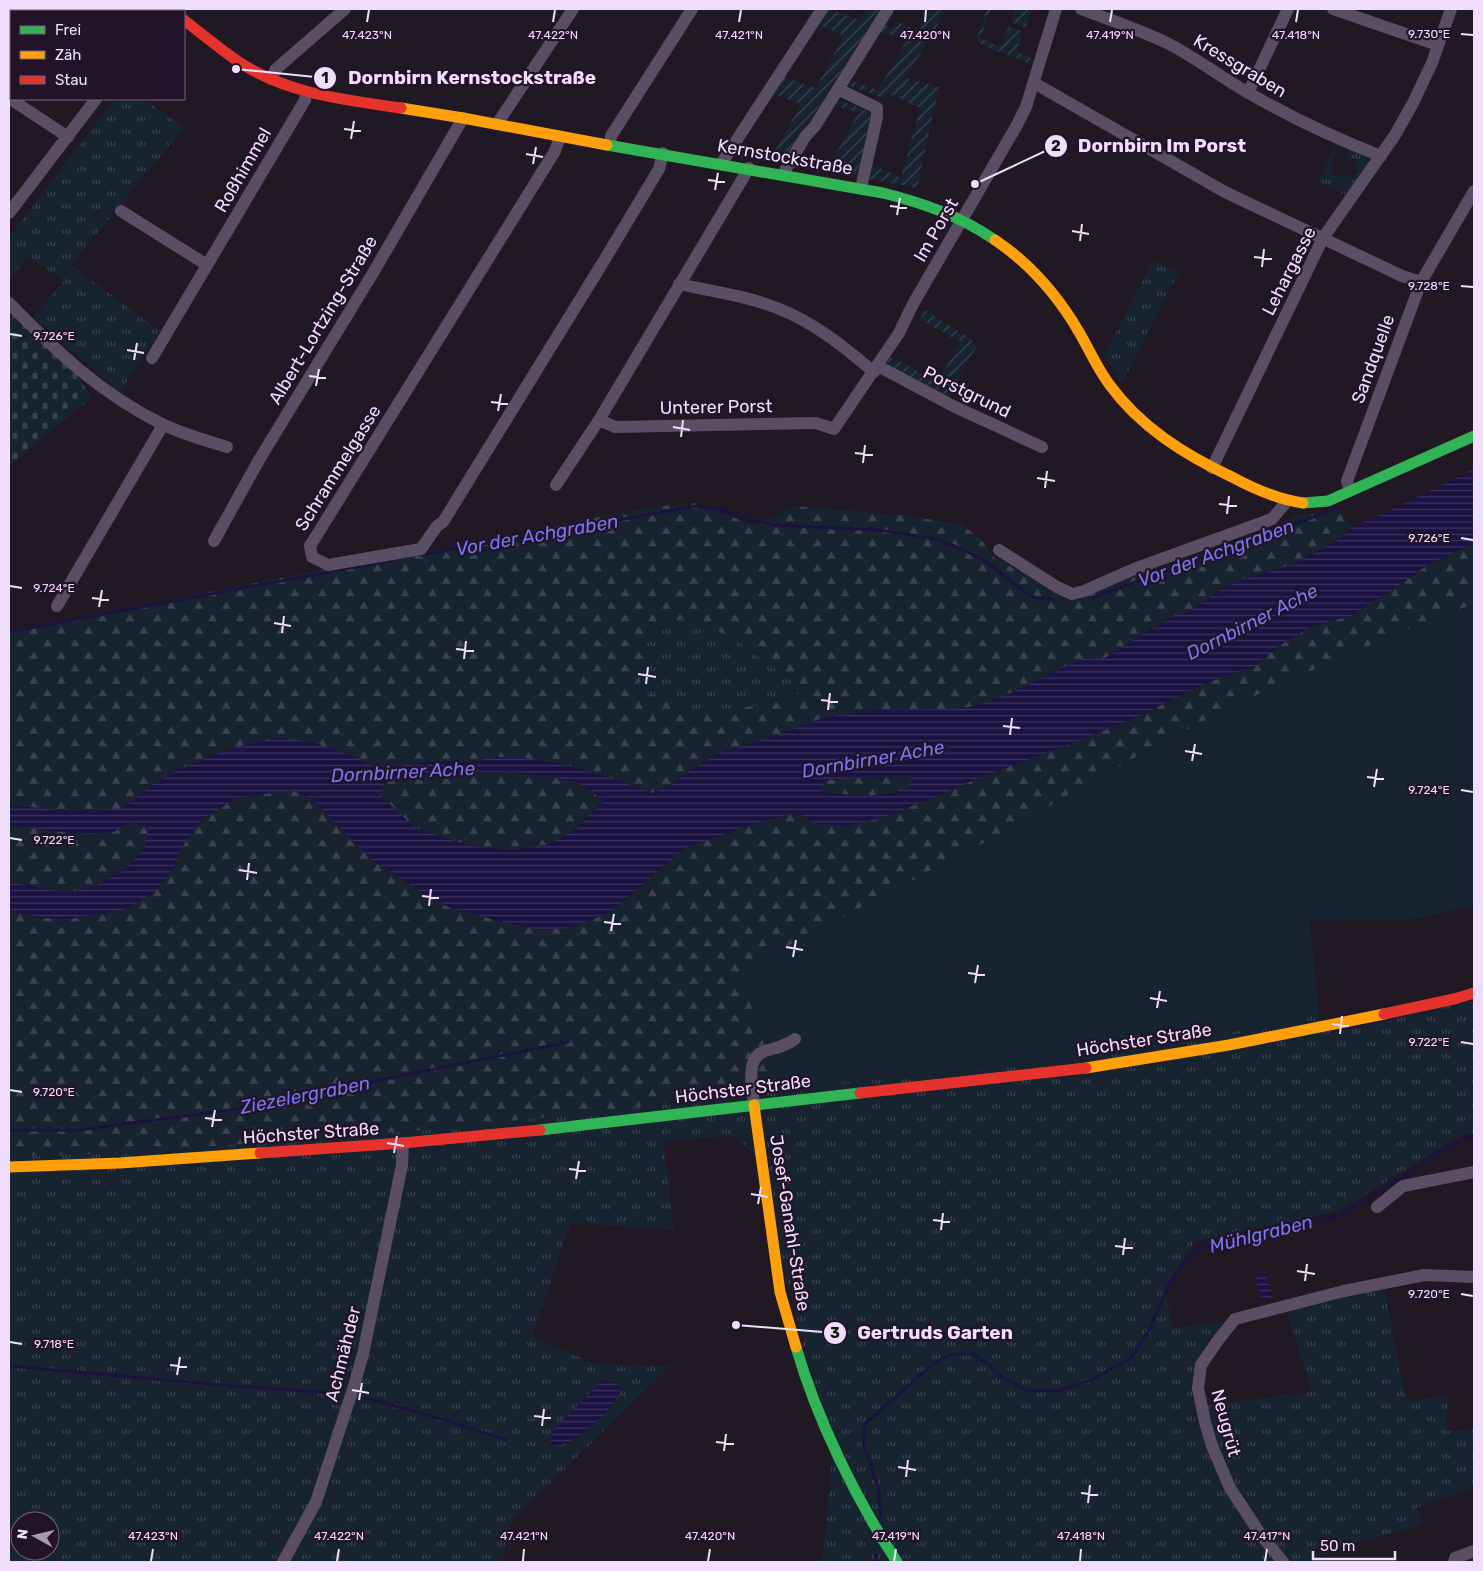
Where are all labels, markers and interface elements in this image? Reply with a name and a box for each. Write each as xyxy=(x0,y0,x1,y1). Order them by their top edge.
legend xyxy=(10,10,185,100)
text: Frei xyxy=(55,21,81,39)
text: 9.730°E xyxy=(1408,27,1450,41)
text: 47.423°N xyxy=(342,28,392,42)
text: 47.422°N xyxy=(528,28,578,42)
text: 47.421°N xyxy=(715,28,763,42)
text: 47.420°N xyxy=(900,28,950,42)
text: 47.419°N xyxy=(1086,28,1134,42)
text: 47.418°N xyxy=(1272,28,1320,42)
street label: Kressgraben xyxy=(1189,30,1291,102)
text: Zäh xyxy=(55,46,81,64)
callout: Dornbirn Kernstockstraße xyxy=(313,61,606,95)
text: Dornbirn Kernstockstraße xyxy=(348,66,596,89)
text: 1 xyxy=(321,69,329,87)
text: Stau xyxy=(55,71,88,89)
street label: Roßhimmel xyxy=(210,124,276,216)
callout: Dornbirn Im Porst xyxy=(1043,129,1257,163)
street label: Kernstockstraße xyxy=(716,134,854,180)
text: Dornbirn Im Porst xyxy=(1078,134,1246,157)
text: 2 xyxy=(1051,137,1061,155)
street label: Im Porst xyxy=(909,194,963,266)
street label: Lehargasse xyxy=(1257,223,1321,319)
street label: Albert-Lortzing-Straße xyxy=(264,232,382,408)
text: 9.728°E xyxy=(1408,279,1450,293)
street label: Sandquelle xyxy=(1347,311,1399,407)
text: 9.726°E xyxy=(33,329,75,343)
street label: Porstgrund xyxy=(920,361,1014,423)
street label: Unterer Porst xyxy=(659,395,773,419)
street label: Schrammelgasse xyxy=(290,401,386,535)
water label: Vor der Achgraben xyxy=(454,509,620,561)
water label: Vor der Achgraben xyxy=(1135,514,1297,592)
text: 9.726°E xyxy=(1408,531,1450,545)
water label: Dornbirner Ache xyxy=(1182,579,1322,665)
text: 9.724°E xyxy=(33,581,75,595)
water label: Dornbirner Ache xyxy=(800,735,946,783)
water label: Dornbirner Ache xyxy=(330,757,476,787)
text: 9.724°E xyxy=(1408,783,1450,797)
text: 9.722°E xyxy=(33,833,75,847)
street label: Höchster Straße xyxy=(1075,1018,1213,1062)
text: 9.722°E xyxy=(1408,1035,1450,1049)
street label: Höchster Straße xyxy=(674,1070,812,1108)
water label: Ziezelergraben xyxy=(237,1071,372,1119)
text: 9.720°E xyxy=(33,1085,75,1099)
street label: Höchster Straße xyxy=(242,1117,380,1149)
street label: Josef-Ganahl-Straße xyxy=(765,1133,815,1313)
water label: Mühlgraben xyxy=(1207,1210,1315,1258)
text: 9.720°E xyxy=(1408,1287,1450,1301)
street label: Achmähder xyxy=(321,1304,365,1404)
callout: Gertruds Garten xyxy=(822,1316,1023,1350)
text: Gertruds Garten xyxy=(857,1321,1013,1344)
text: 3 xyxy=(830,1324,840,1342)
text: 9.718°E xyxy=(34,1337,74,1351)
street label: Neugrüt xyxy=(1206,1387,1246,1459)
north arrow xyxy=(10,1511,60,1561)
text: N xyxy=(14,1528,32,1540)
scale bar xyxy=(1313,1528,1396,1560)
text: 47.423°N xyxy=(128,1529,178,1543)
text: 47.422°N xyxy=(314,1529,364,1543)
text: 47.421°N xyxy=(500,1529,548,1543)
text: 47.420°N xyxy=(685,1529,735,1543)
text: 47.419°N xyxy=(872,1529,920,1543)
text: 47.418°N xyxy=(1057,1529,1105,1543)
text: 47.417°N xyxy=(1244,1529,1290,1543)
text: 50 m xyxy=(1320,1537,1355,1555)

